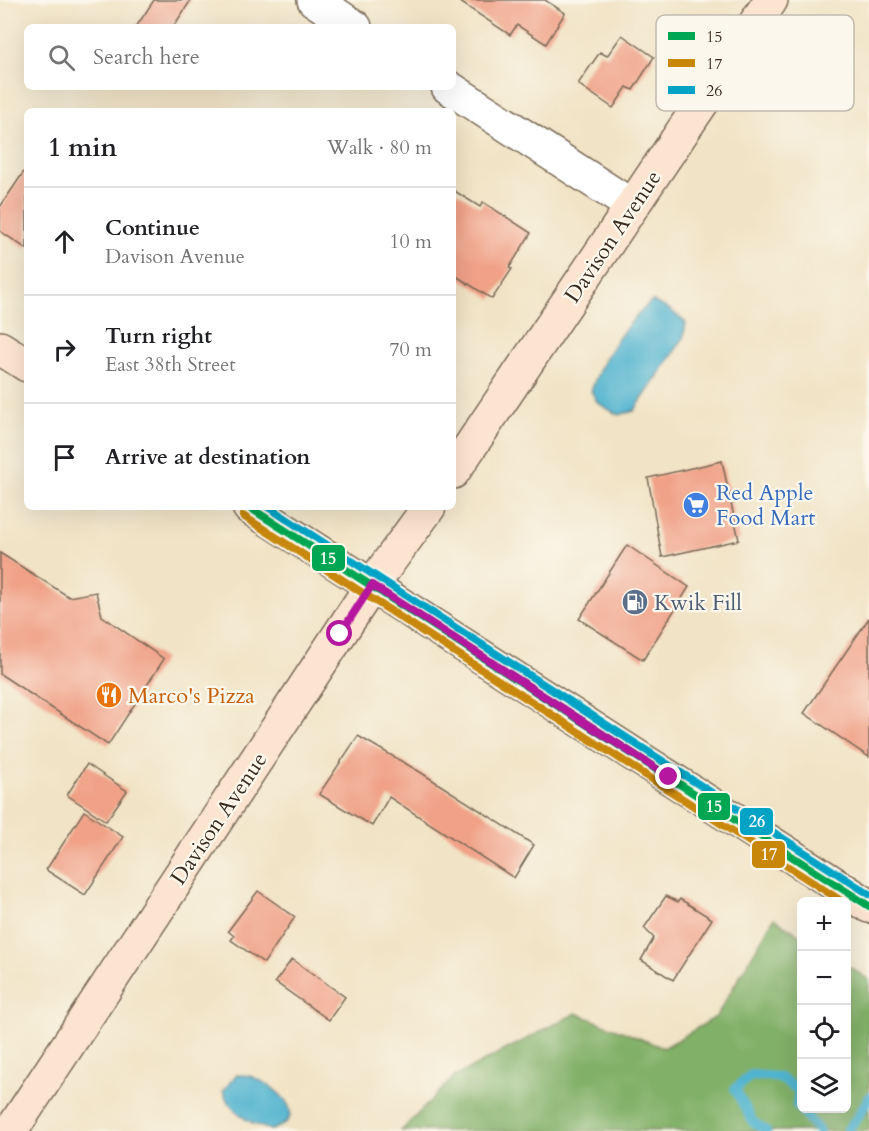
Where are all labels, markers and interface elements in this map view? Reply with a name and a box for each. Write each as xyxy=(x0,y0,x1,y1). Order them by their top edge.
legend xyxy=(656,15,854,111)
search box xyxy=(24,24,456,90)
text: 15 xyxy=(706,26,722,48)
icon: search xyxy=(45,41,78,74)
text: Search here xyxy=(93,42,200,72)
text: 17 xyxy=(706,53,722,75)
text: 26 xyxy=(706,80,722,102)
text: 1 min xyxy=(48,130,117,165)
text: Walk · 80 m xyxy=(327,134,432,161)
street label: Davison Avenue xyxy=(557,164,668,309)
text: Continue xyxy=(105,213,200,243)
icon: ahead xyxy=(48,225,81,258)
text: 10 m xyxy=(389,228,432,255)
text: Davison Avenue xyxy=(105,243,245,270)
text: Turn right xyxy=(105,321,212,351)
icon: right xyxy=(48,333,81,366)
text: 70 m xyxy=(389,336,432,363)
text: East 38th Street xyxy=(105,351,236,378)
icon: arrive xyxy=(48,441,81,474)
text: Arrive at destination xyxy=(105,442,310,472)
place label: Red Apple Food Mart xyxy=(716,478,815,533)
supermarket icon: Red Apple Food Mart xyxy=(681,490,711,520)
line badge: 15 xyxy=(311,544,346,572)
text: 15 xyxy=(320,548,336,570)
fuel station icon: Kwik Fill xyxy=(620,587,650,617)
place label: Kwik Fill xyxy=(654,588,742,618)
route start xyxy=(326,620,352,646)
restaurant icon: Marco's Pizza xyxy=(94,680,124,710)
place label: Marco's Pizza xyxy=(128,681,255,711)
street label: Davison Avenue xyxy=(163,746,274,891)
route end xyxy=(655,763,681,789)
line badge: 15 xyxy=(697,792,731,821)
text: 15 xyxy=(706,796,722,818)
line badge: 26 xyxy=(739,807,774,836)
text: 26 xyxy=(749,811,765,833)
line badge: 17 xyxy=(751,840,786,869)
text: 17 xyxy=(761,844,777,866)
map controls xyxy=(797,897,851,1113)
button: + xyxy=(797,897,851,951)
button: − xyxy=(797,951,851,1005)
button: locate xyxy=(797,1005,851,1059)
button: layers xyxy=(797,1059,851,1113)

